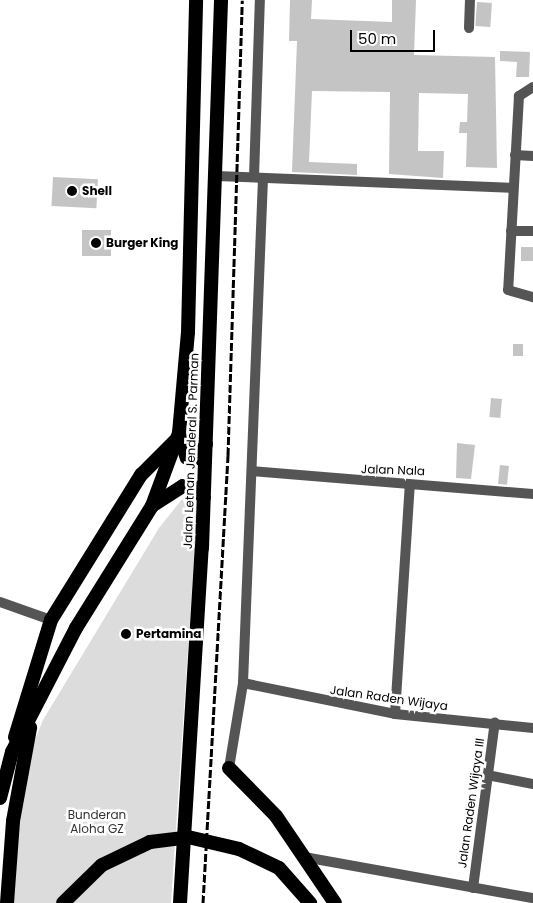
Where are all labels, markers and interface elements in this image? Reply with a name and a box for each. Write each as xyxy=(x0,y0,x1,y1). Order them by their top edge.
scale bar xyxy=(353,20,438,52)
text: 50 m xyxy=(358,28,396,49)
place label: Shell xyxy=(82,184,112,198)
marker: Shell xyxy=(66,185,78,197)
place label: Burger King xyxy=(106,236,178,250)
marker: Burger King xyxy=(90,237,102,249)
street label: Jalan Letnan Jenderal S. Parman xyxy=(180,353,202,549)
street label: Jalan Nala xyxy=(361,462,425,478)
place label: Pertamina xyxy=(136,627,202,641)
marker: Pertamina xyxy=(120,628,132,640)
street label: Jalan Raden Wijaya xyxy=(329,683,449,713)
street label: Jalan Raden Wijaya III xyxy=(455,737,487,869)
park label: Bunderan Aloha GZ xyxy=(68,808,126,836)

